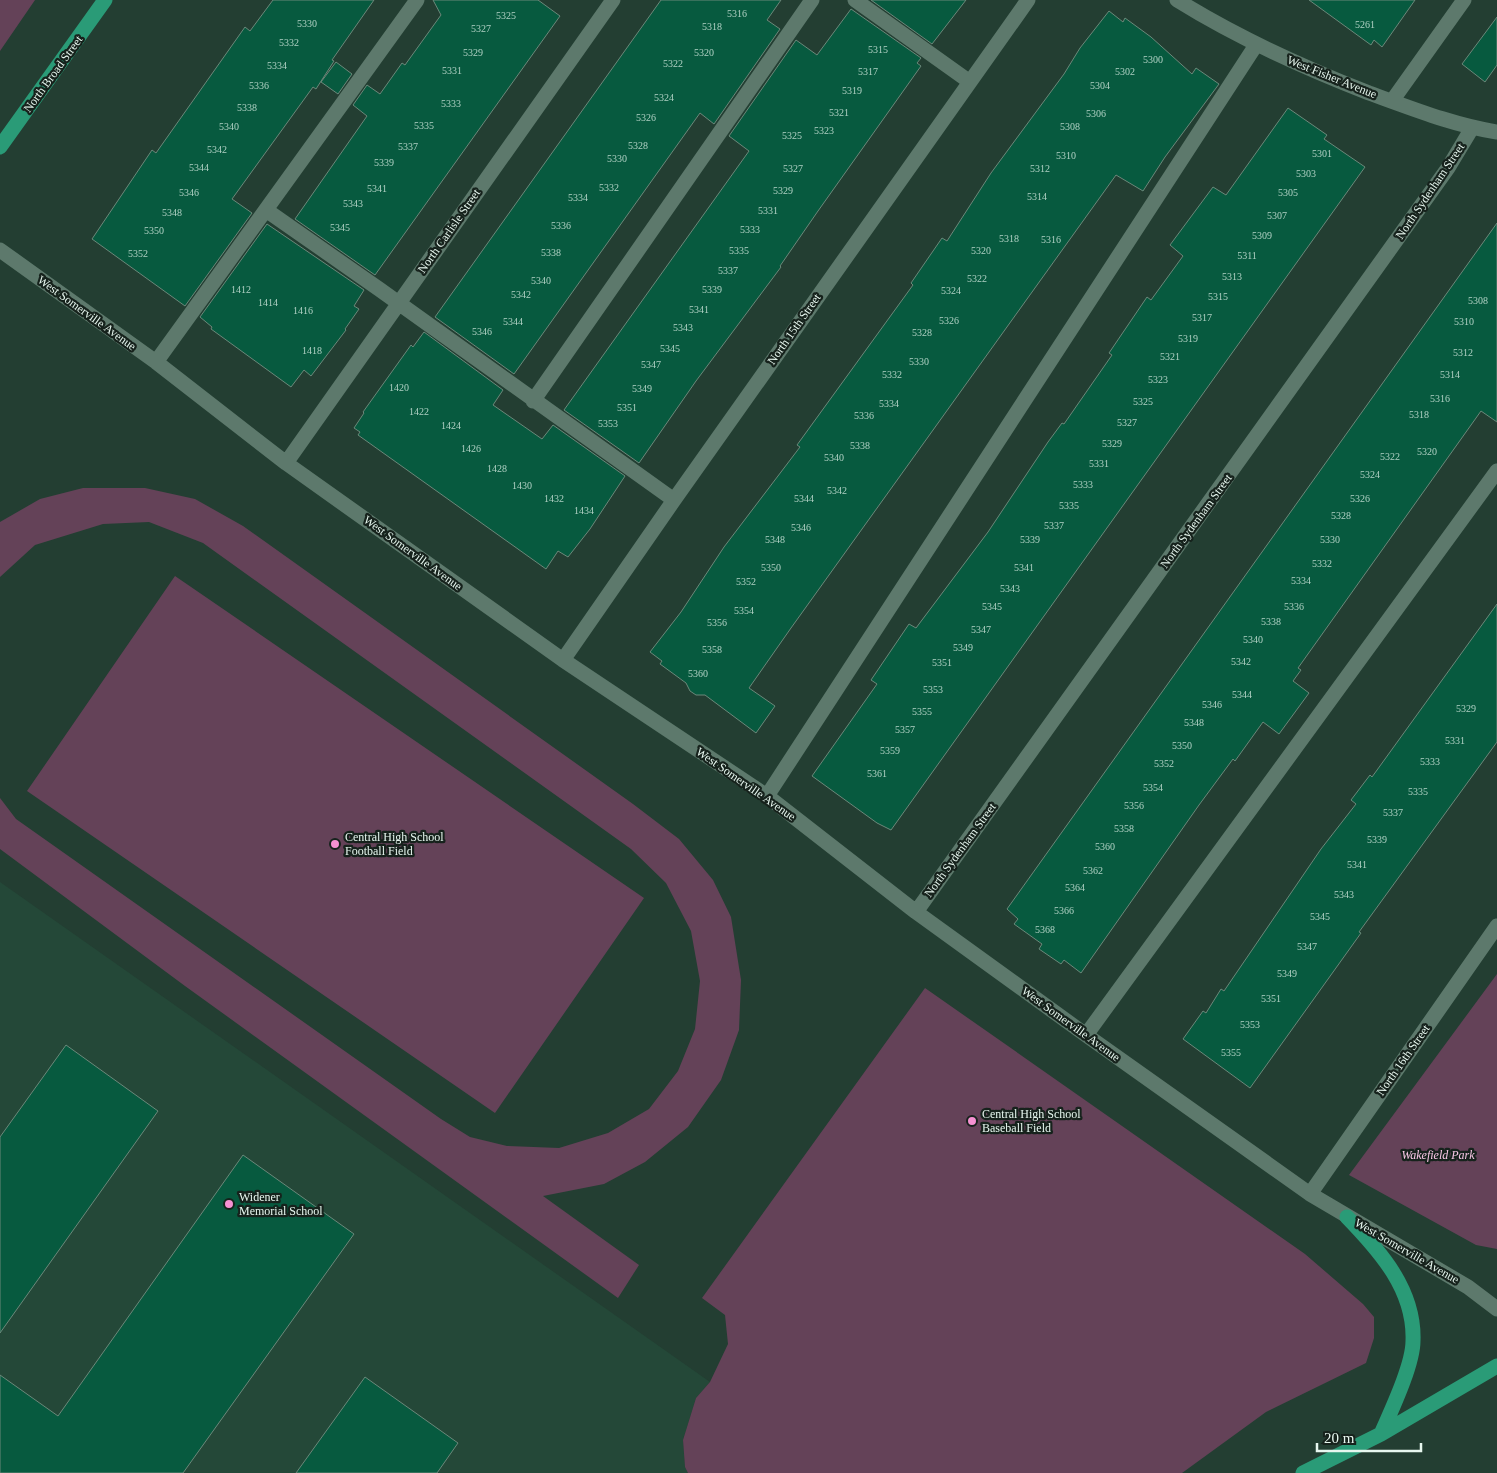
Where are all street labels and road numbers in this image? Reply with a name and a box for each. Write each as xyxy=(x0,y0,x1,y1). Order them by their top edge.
street label: North Broad Street xyxy=(21,32,86,115)
street label: West Fisher Avenue xyxy=(1285,53,1379,101)
street label: North Sydenham Street xyxy=(1393,140,1468,242)
street label: North Carlisle Street xyxy=(415,186,484,276)
street label: West Somerville Avenue xyxy=(35,273,139,353)
street label: North 15th Street xyxy=(764,290,824,367)
street label: North Sydenham Street xyxy=(1157,471,1235,571)
street label: West Somerville Avenue xyxy=(361,513,465,593)
street label: West Somerville Avenue xyxy=(694,744,798,824)
street label: North Sydenham Street xyxy=(921,800,999,900)
street label: West Somerville Avenue xyxy=(1019,984,1123,1064)
street label: North 16th Street xyxy=(1373,1021,1433,1098)
street label: West Somerville Avenue xyxy=(1352,1215,1462,1287)

